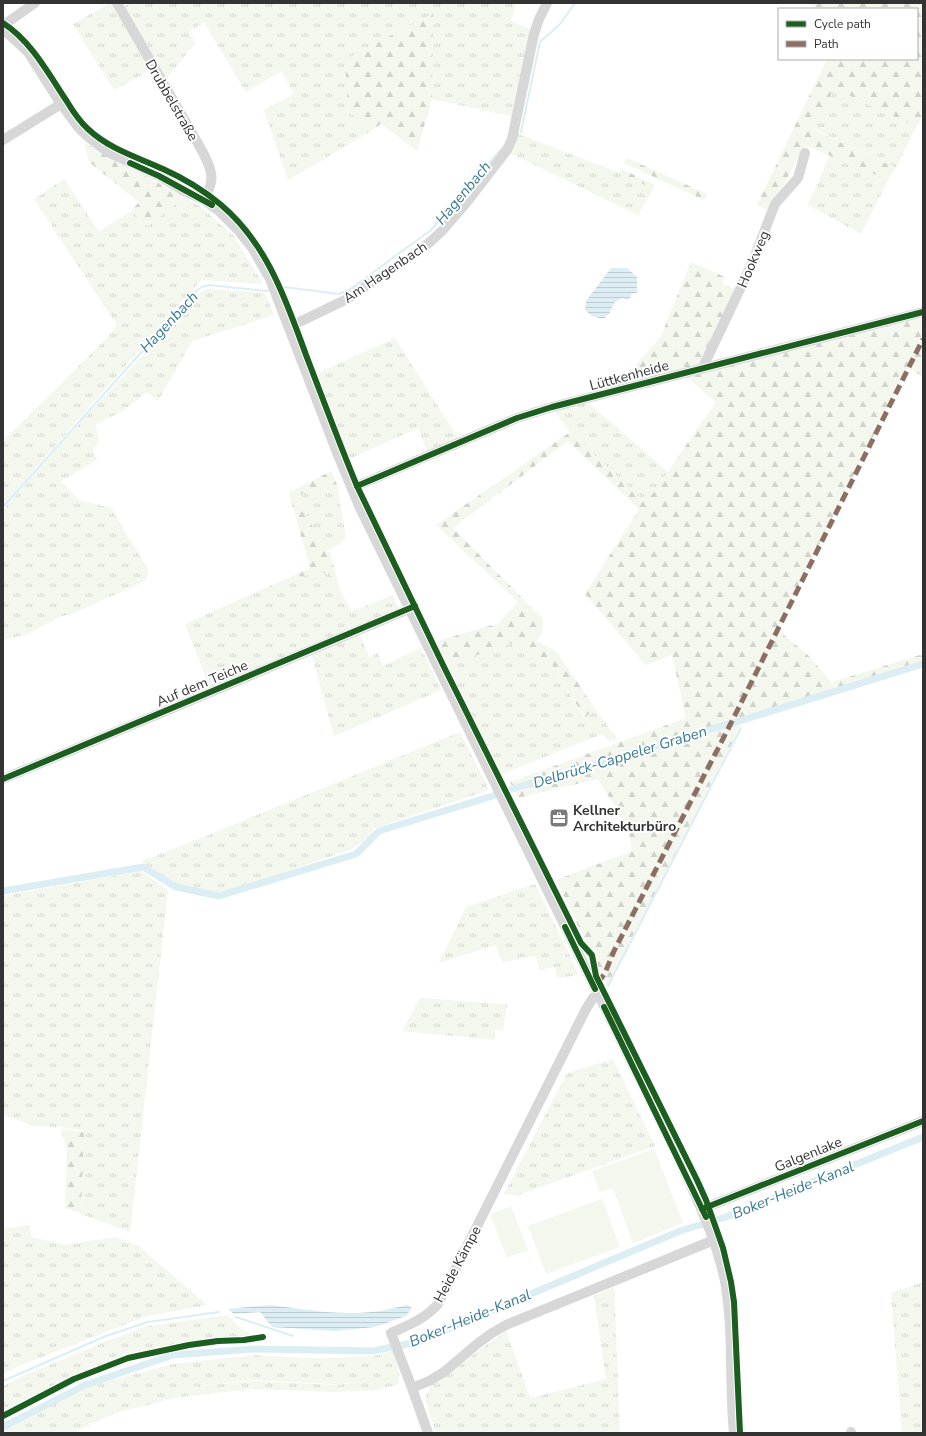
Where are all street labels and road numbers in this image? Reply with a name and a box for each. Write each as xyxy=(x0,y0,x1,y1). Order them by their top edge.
street label: Drubbelstraße xyxy=(141,56,203,144)
street label: Hookweg xyxy=(733,228,774,291)
street label: Am Hagenbach xyxy=(340,237,431,308)
street label: Lüttkenheide xyxy=(587,356,671,395)
street label: Auf dem Teiche xyxy=(154,656,251,711)
street label: Galgenlake xyxy=(772,1132,845,1177)
street label: Heide Kämpe xyxy=(429,1223,486,1306)

